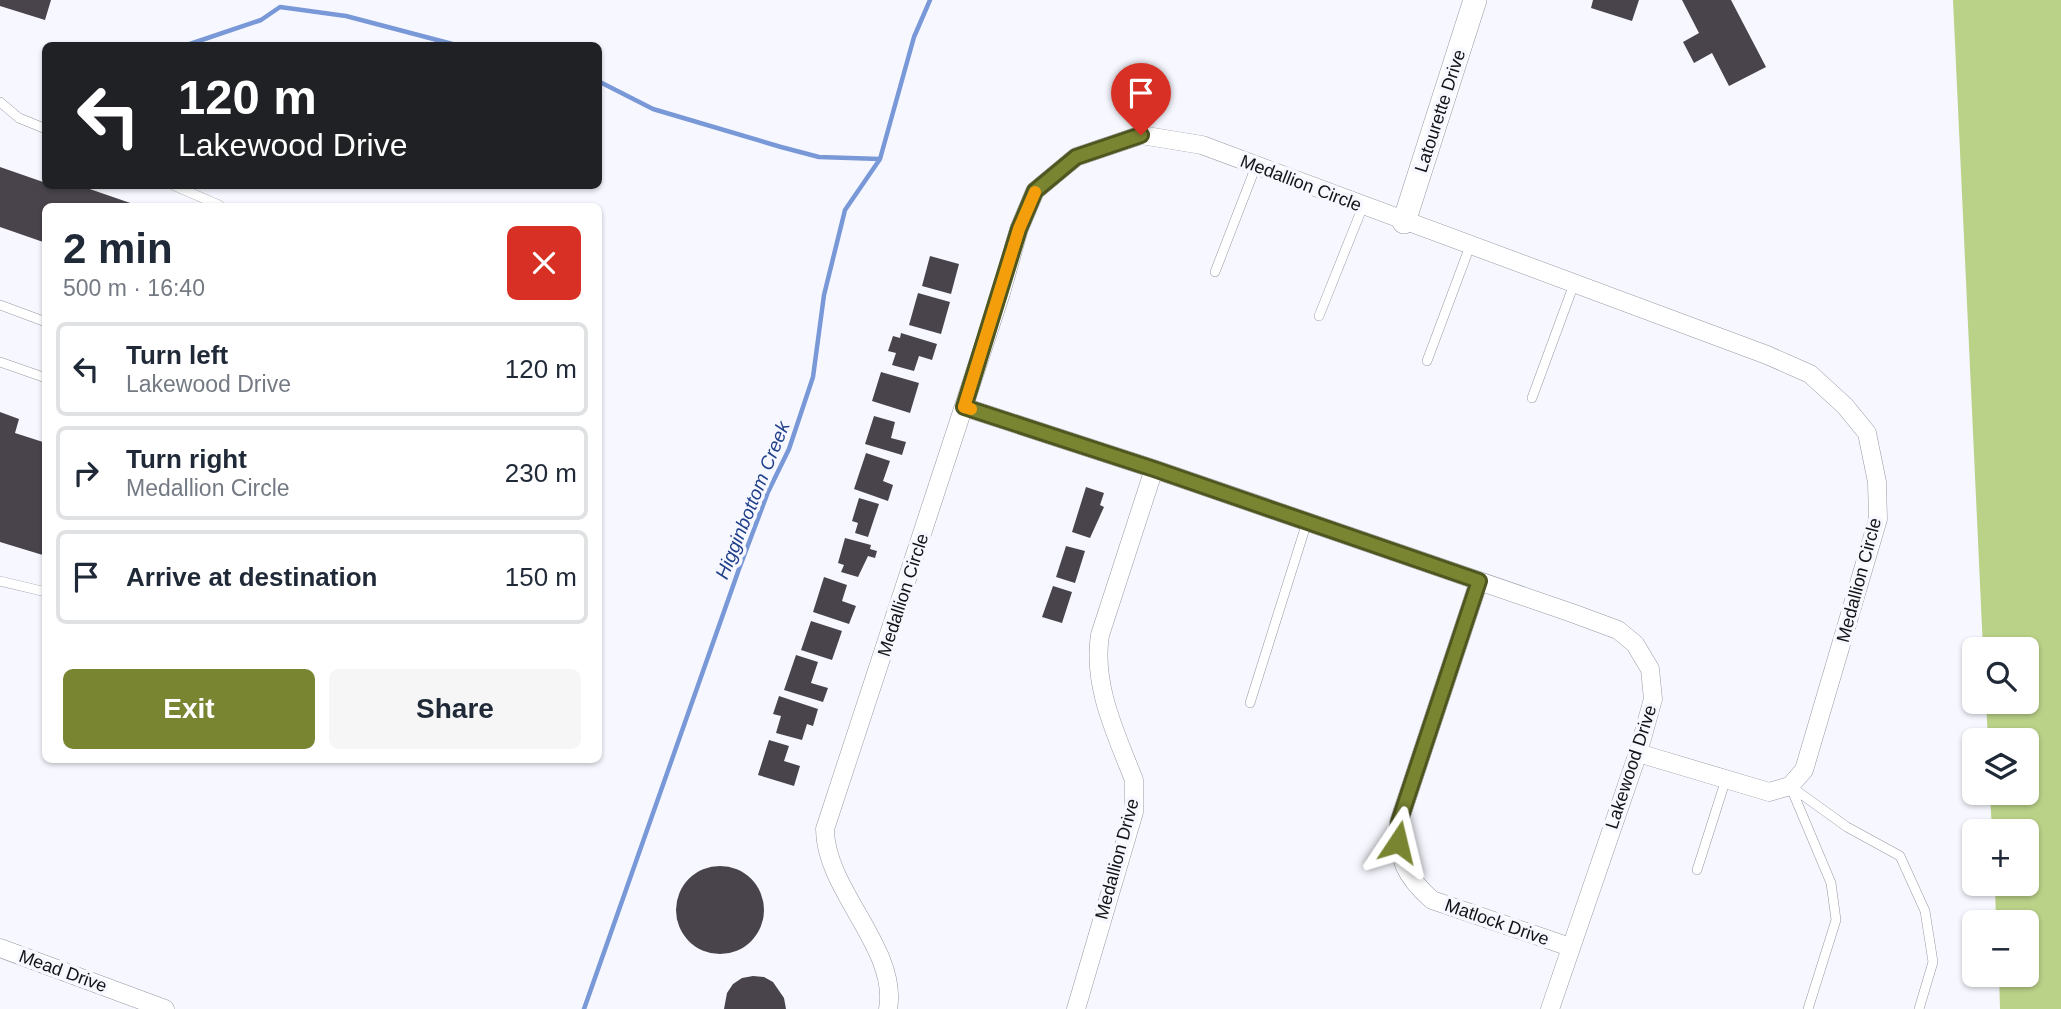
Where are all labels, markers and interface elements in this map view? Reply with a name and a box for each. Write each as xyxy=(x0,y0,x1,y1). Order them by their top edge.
street label: Latourette Drive xyxy=(1411,47,1469,175)
pin xyxy=(1111,63,1171,135)
icon: left xyxy=(63,70,154,161)
text: 120 m xyxy=(178,70,317,124)
icon: arrive xyxy=(1122,74,1160,112)
text: Lakewood Drive xyxy=(178,127,407,163)
street label: Medallion Circle xyxy=(1238,151,1364,215)
text: 2 min xyxy=(63,225,173,272)
button: close xyxy=(507,226,581,300)
text: 500 m · 16:40 xyxy=(63,275,205,301)
text: Turn left xyxy=(126,340,228,370)
icon: left xyxy=(67,350,105,388)
text: 120 m xyxy=(505,354,577,384)
text: Lakewood Drive xyxy=(126,371,291,397)
water label: Higginbottom Creek xyxy=(711,417,794,582)
text: Turn right xyxy=(126,444,247,474)
icon: right xyxy=(67,454,105,492)
text: 230 m xyxy=(505,458,577,488)
text: Medallion Circle xyxy=(126,475,290,501)
street label: Medallion Circle xyxy=(1833,516,1885,644)
street label: Medallion Circle xyxy=(874,531,932,659)
icon: arrive xyxy=(67,558,105,596)
text: Arrive at destination xyxy=(126,562,377,592)
text: 150 m xyxy=(505,562,577,592)
map controls xyxy=(1962,637,2039,987)
button: search xyxy=(1962,637,2039,714)
button: Exit xyxy=(63,669,315,749)
button: Share xyxy=(329,669,581,749)
street label: Lakewood Drive xyxy=(1602,703,1660,831)
button: layers xyxy=(1962,728,2039,805)
street label: Medallion Drive xyxy=(1091,796,1143,922)
position arrow xyxy=(1361,805,1435,879)
button: + xyxy=(1962,819,2039,896)
street label: Matlock Drive xyxy=(1442,895,1552,949)
button: − xyxy=(1962,910,2039,987)
street label: Mead Drive xyxy=(16,946,110,996)

